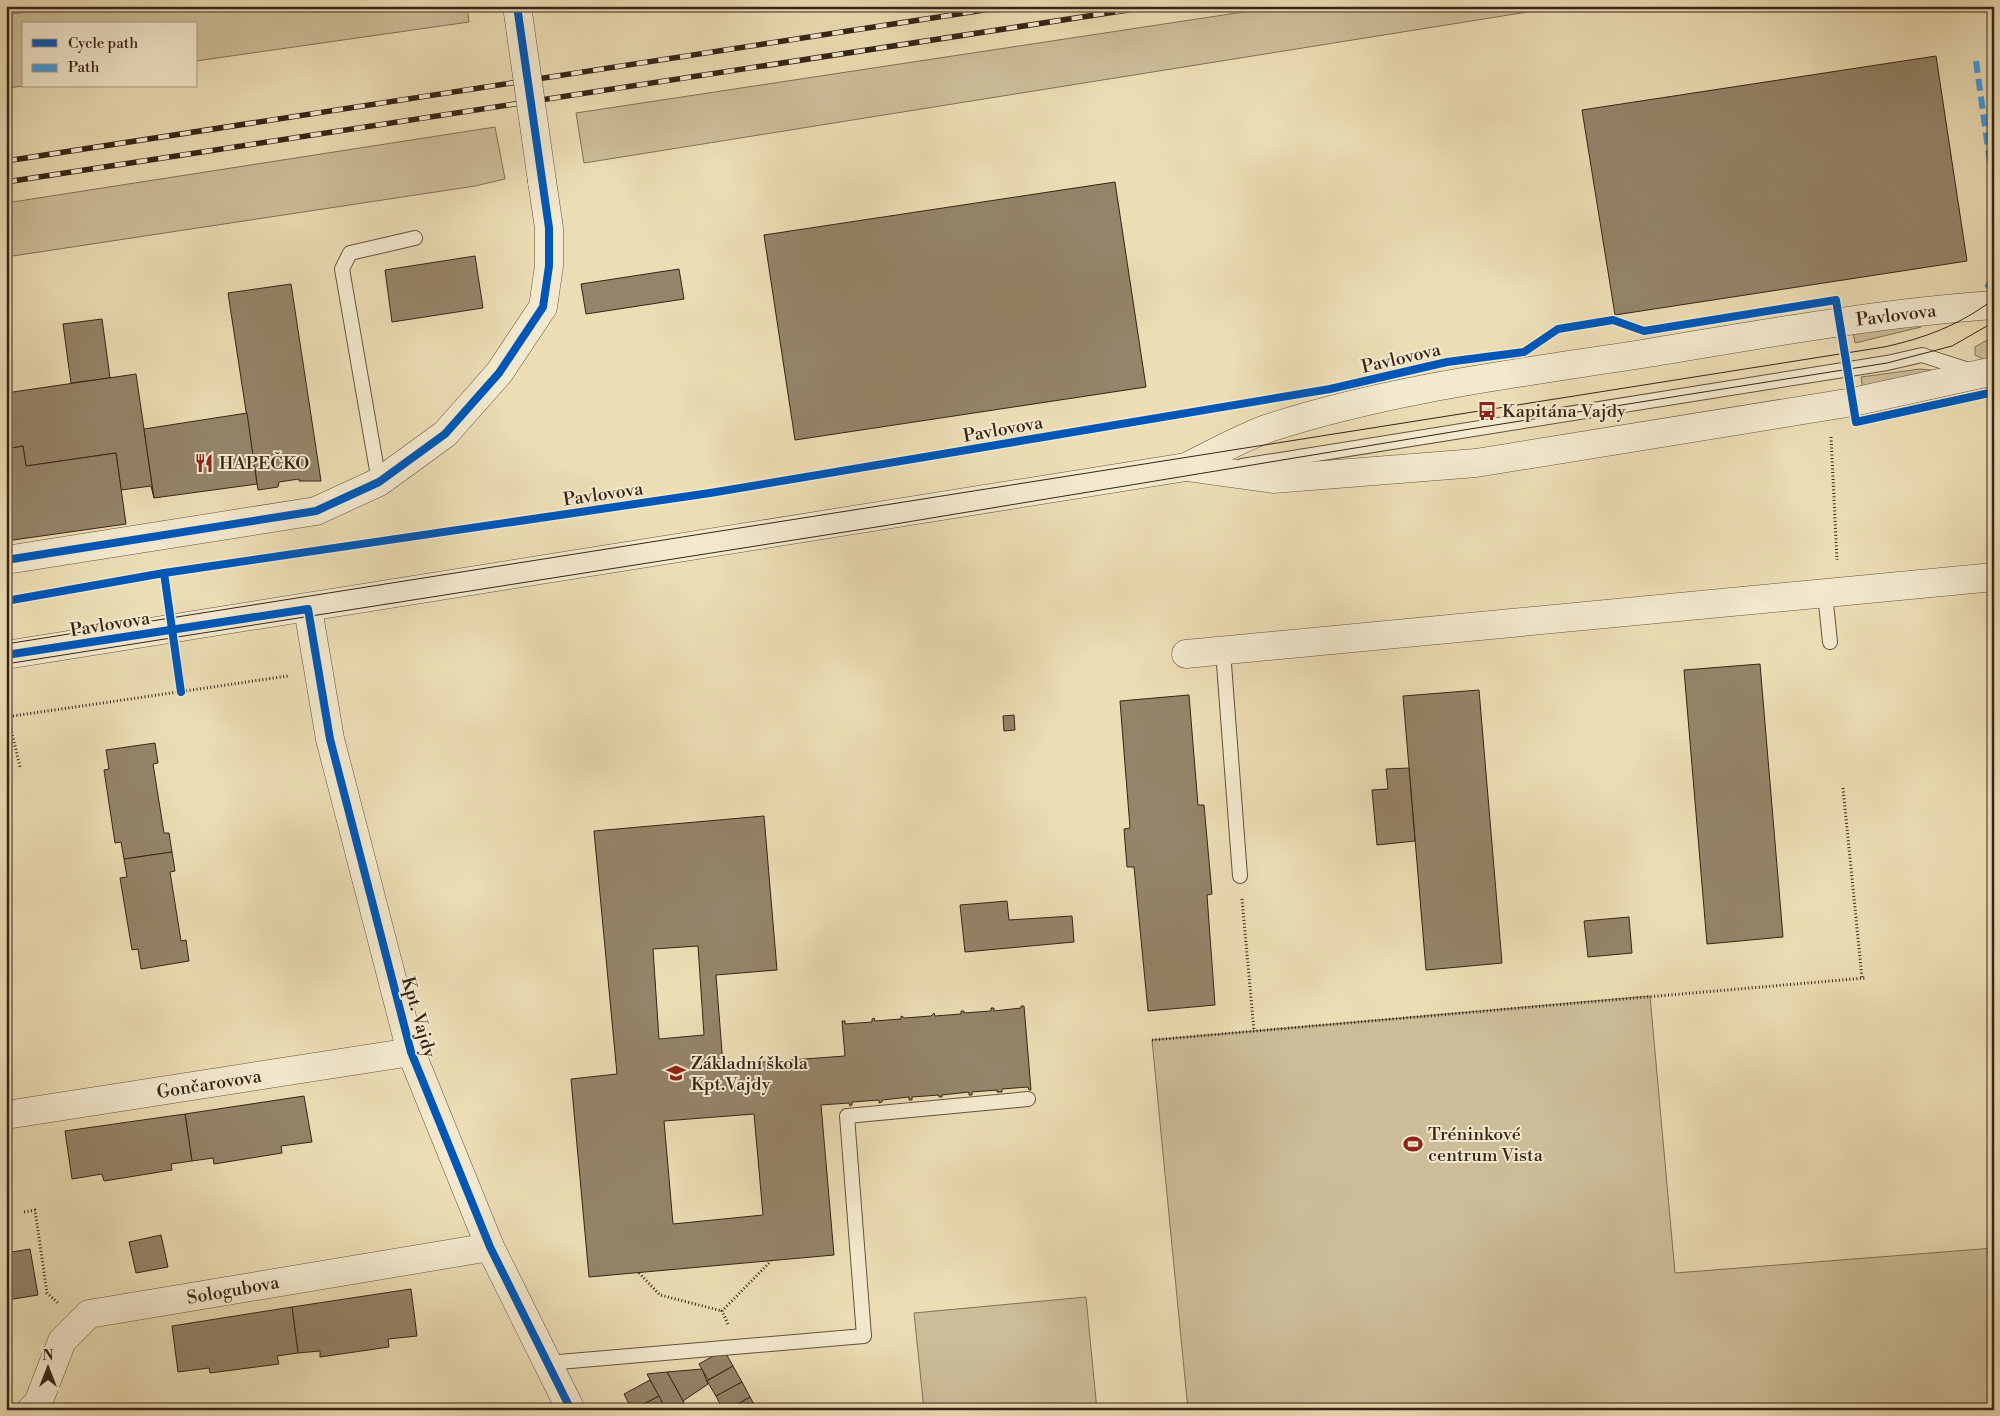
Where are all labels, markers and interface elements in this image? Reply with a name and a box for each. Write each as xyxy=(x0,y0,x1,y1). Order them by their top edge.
legend xyxy=(22,22,198,88)
text: Cycle path xyxy=(68,34,138,53)
text: Path xyxy=(68,58,100,77)
street label: Pavlovova xyxy=(1855,299,1938,332)
street label: Pavlovova xyxy=(1359,338,1444,379)
bus stop icon: Kapitána Vajdy xyxy=(1476,400,1498,422)
place label: Kapitána Vajdy xyxy=(1502,400,1626,423)
street label: Pavlovova xyxy=(961,411,1046,448)
restaurant icon: HAPEČKO xyxy=(193,452,215,474)
place label: HAPEČKO xyxy=(219,452,309,475)
street label: Pavlovova xyxy=(562,477,645,511)
street label: Pavlovova xyxy=(68,607,153,642)
street label: Kpt. Vajdy xyxy=(396,974,441,1060)
place label: Základní škola Kpt.Vajdy xyxy=(691,1052,809,1096)
school or university icon: Základní škola Kpt.Vajdy xyxy=(665,1062,687,1084)
street label: Gončarovova xyxy=(155,1065,264,1104)
place label: Tréninkové centrum Vista xyxy=(1428,1123,1544,1167)
sports icon: Tréninkové centrum Vista xyxy=(1402,1133,1424,1155)
street label: Sologubova xyxy=(185,1271,282,1310)
north arrow xyxy=(22,1344,72,1394)
text: N xyxy=(42,1347,54,1365)

